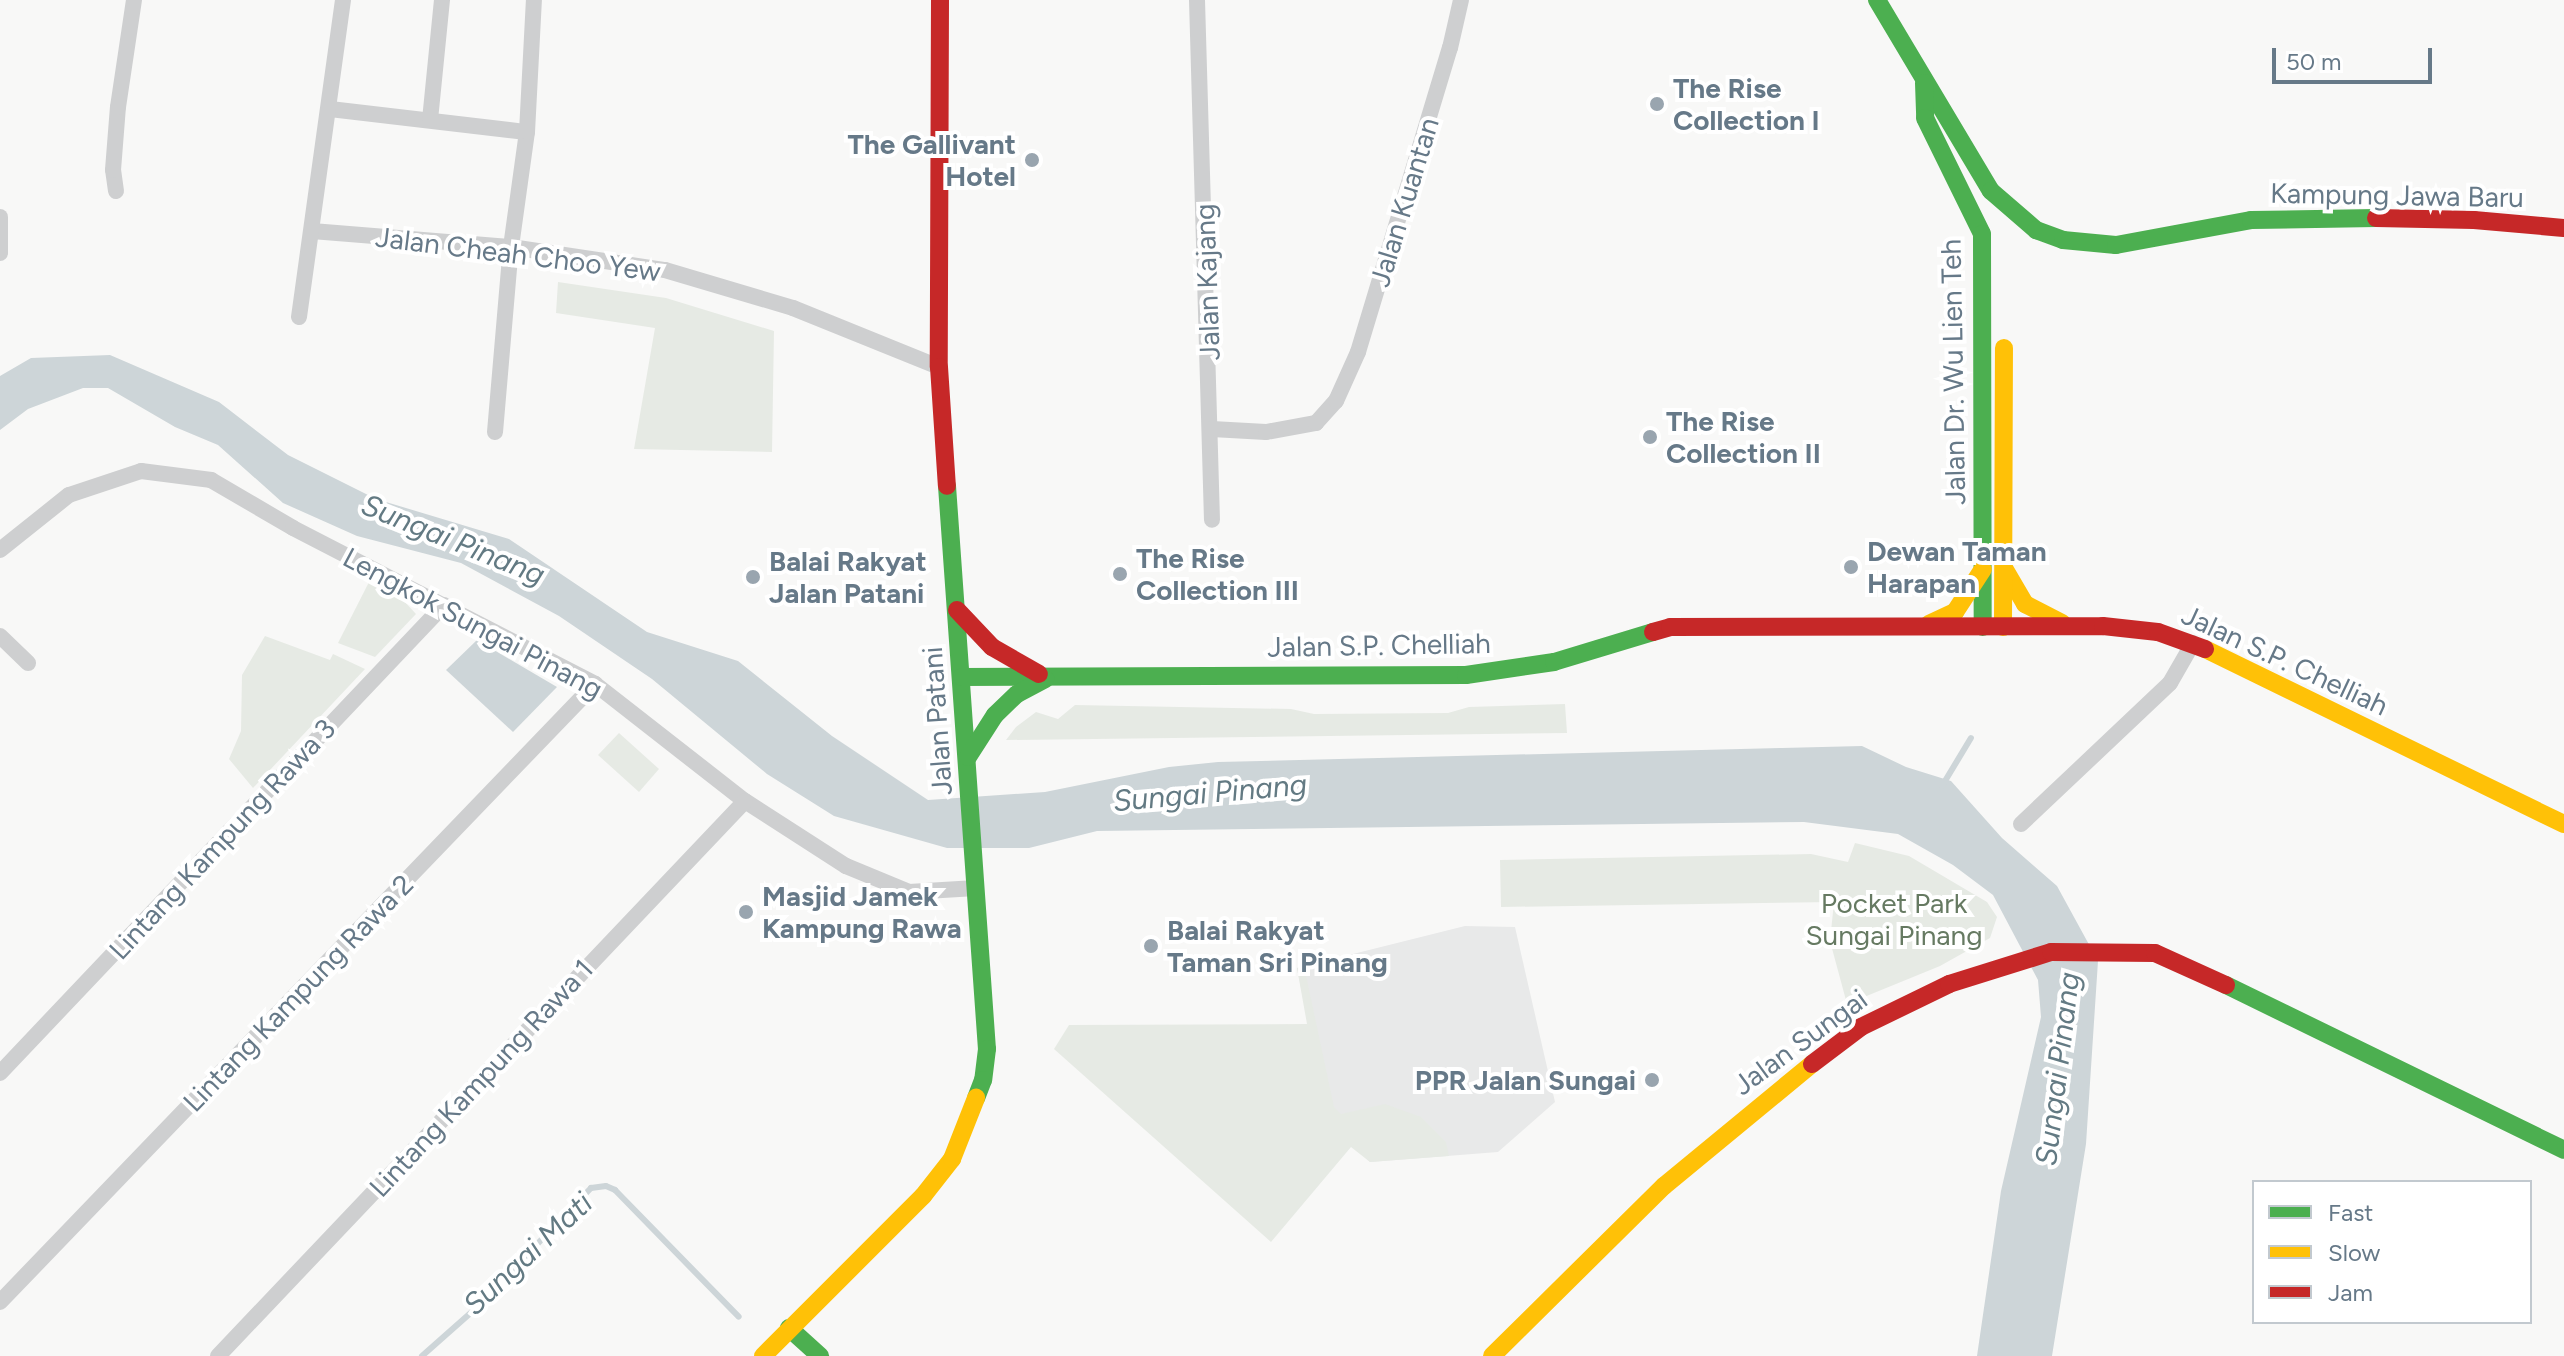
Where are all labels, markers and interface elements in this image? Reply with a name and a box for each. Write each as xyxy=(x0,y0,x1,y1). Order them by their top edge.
scale bar xyxy=(2276,32,2436,82)
text: 50 m xyxy=(2286,47,2342,76)
place label: The Rise Collection I xyxy=(1673,71,1820,137)
marker: The Rise Collection I xyxy=(1648,95,1666,113)
street label: Jalan Kuantan xyxy=(1362,114,1446,290)
place label: The Gallivant Hotel xyxy=(847,127,1016,193)
marker: The Gallivant Hotel xyxy=(1023,151,1041,169)
street label: Kampung Jawa Baru xyxy=(2270,176,2524,214)
street label: Jalan Kajang xyxy=(1187,203,1227,361)
street label: Jalan Cheah Choo Yew xyxy=(374,220,662,288)
street label: Jalan Dr. Wu Lien Teh xyxy=(1934,239,1972,505)
place label: The Rise Collection II xyxy=(1666,404,1821,470)
marker: The Rise Collection II xyxy=(1641,428,1659,446)
water label: Sungai Pinang xyxy=(356,487,550,593)
place label: Dewan Taman Harapan xyxy=(1867,534,2047,600)
street label: Lengkok Sungai Pinang xyxy=(337,540,609,706)
place label: The Rise Collection III xyxy=(1136,541,1299,607)
place label: Balai Rakyat Jalan Patani xyxy=(769,544,927,610)
marker: Dewan Taman Harapan xyxy=(1842,558,1860,576)
marker: The Rise Collection III xyxy=(1111,565,1129,583)
marker: Balai Rakyat Jalan Patani xyxy=(744,568,762,586)
street label: Jalan S.P. Chelliah xyxy=(2177,598,2393,722)
street label: Jalan S.P. Chelliah xyxy=(1267,626,1491,664)
street label: Jalan Patani xyxy=(915,646,959,796)
street label: Lintang Kampung Rawa 3 xyxy=(102,712,342,966)
water label: Sungai Pinang xyxy=(1112,767,1308,819)
street label: Lintang Kampung Rawa 2 xyxy=(176,867,420,1119)
place label: Masjid Jamek Kampung Rawa xyxy=(762,879,962,945)
park label: Pocket Park Sungai Pinang xyxy=(1805,886,1983,952)
marker: Masjid Jamek Kampung Rawa xyxy=(737,903,755,921)
place label: Balai Rakyat Taman Sri Pinang xyxy=(1167,913,1388,979)
marker: Balai Rakyat Taman Sri Pinang xyxy=(1142,937,1160,955)
street label: Lintang Kampung Rawa 1 xyxy=(362,952,600,1204)
water label: Sungai Pinang xyxy=(2028,970,2088,1168)
street label: Jalan Sungai xyxy=(1726,982,1874,1102)
place label: PPR Jalan Sungai xyxy=(1415,1063,1636,1097)
marker: PPR Jalan Sungai xyxy=(1643,1071,1661,1089)
legend xyxy=(2252,1180,2532,1324)
water label: Sungai Mati xyxy=(456,1185,600,1323)
text: Fast xyxy=(2328,1198,2373,1227)
text: Slow xyxy=(2328,1238,2380,1267)
text: Jam xyxy=(2328,1278,2373,1307)

